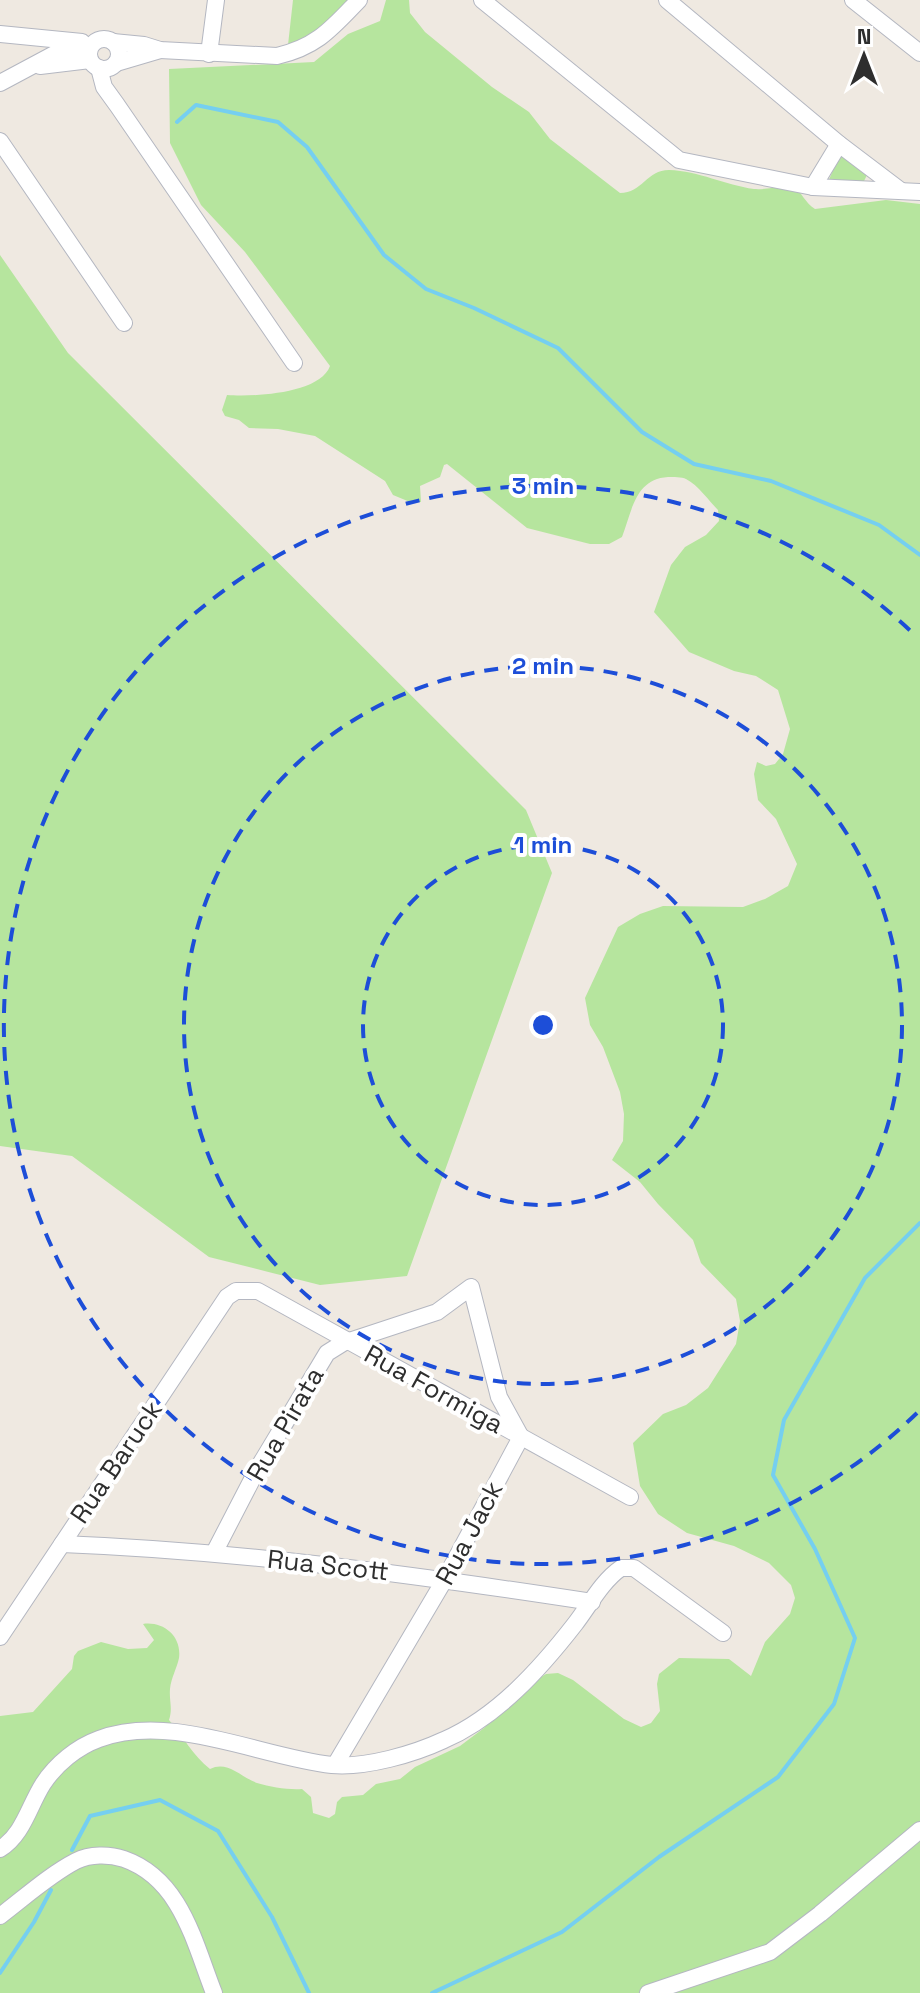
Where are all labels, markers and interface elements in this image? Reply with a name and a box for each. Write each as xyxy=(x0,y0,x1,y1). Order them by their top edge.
north arrow xyxy=(824,16,904,96)
text: N xyxy=(857,22,871,50)
text: 3 min xyxy=(512,470,574,501)
text: 2 min xyxy=(512,650,574,681)
text: 1 min xyxy=(514,829,572,860)
centre of rings xyxy=(529,1011,557,1039)
street label: Rua Formiga xyxy=(358,1337,510,1441)
street label: Rua Pirata xyxy=(239,1361,331,1487)
street label: Rua Baruck xyxy=(62,1394,170,1530)
street label: Rua Jack xyxy=(427,1475,511,1591)
street label: Rua Scott xyxy=(266,1542,390,1588)

